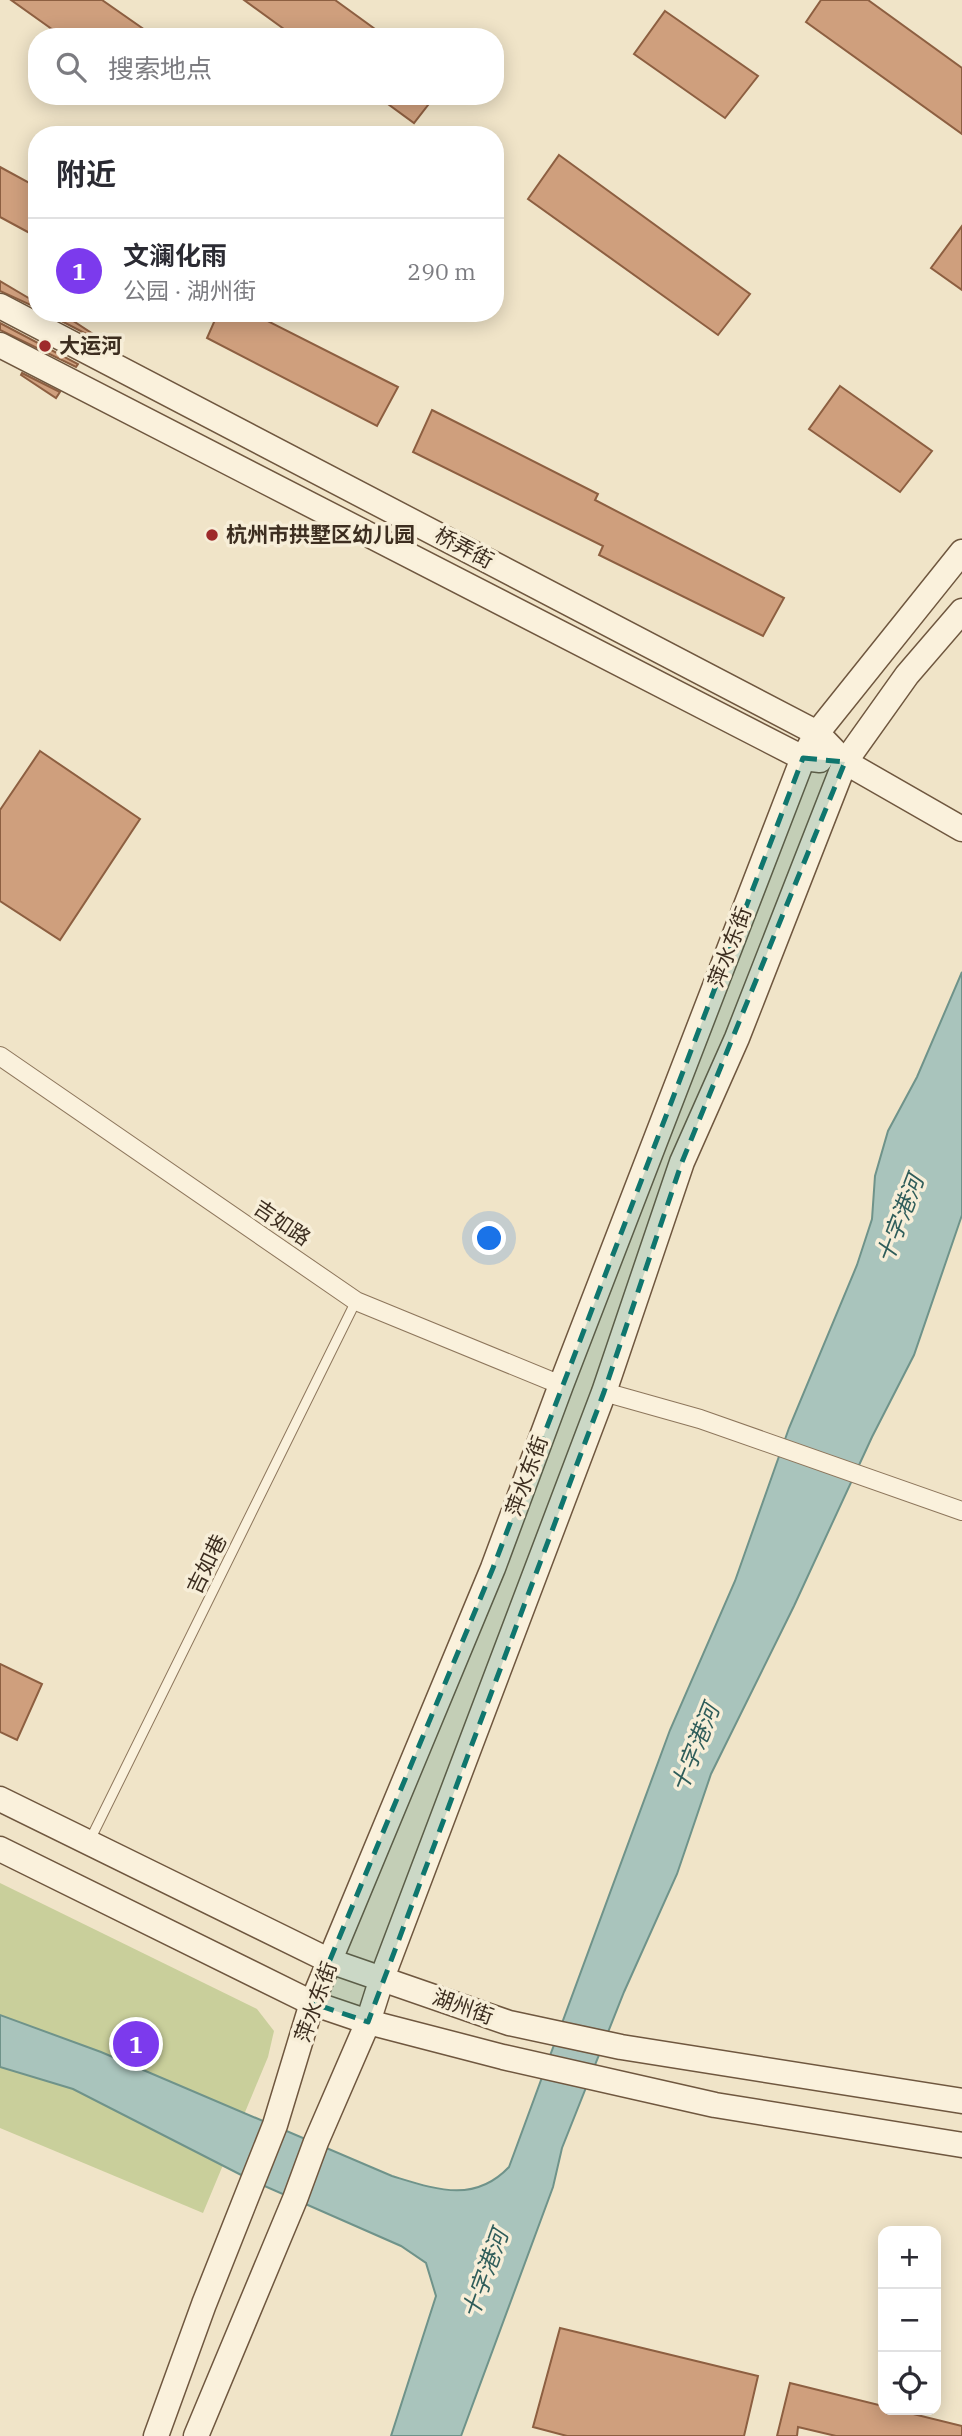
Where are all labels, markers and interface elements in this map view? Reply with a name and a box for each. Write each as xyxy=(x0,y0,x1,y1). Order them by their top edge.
search box xyxy=(28,28,504,105)
icon: search xyxy=(52,48,90,86)
text: 搜索地点 xyxy=(108,51,212,85)
text: 附近 xyxy=(56,154,116,193)
text: 文澜化雨 xyxy=(123,238,227,272)
text: 1 xyxy=(72,256,86,286)
text: 290 m xyxy=(407,256,476,286)
text: 公园 · 湖州街 xyxy=(123,275,256,305)
place label: 大运河 xyxy=(59,331,122,359)
marker: 大运河 xyxy=(37,338,53,354)
place label: 杭州市拱墅区幼儿园 xyxy=(226,520,415,548)
street label: 桥弄街 xyxy=(430,520,499,574)
marker: 杭州市拱墅区幼儿园 xyxy=(204,527,220,543)
street label: 萍水东街 xyxy=(701,902,757,991)
water label: 十字港河 xyxy=(869,1167,931,1267)
street label: 吉如路 xyxy=(249,1193,317,1251)
your location xyxy=(472,1221,506,1255)
street label: 萍水东街 xyxy=(499,1431,554,1520)
street label: 吉如巷 xyxy=(180,1529,232,1598)
water label: 十字港河 xyxy=(663,1696,727,1796)
street label: 萍水东街 xyxy=(288,1957,343,2046)
street label: 湖州街 xyxy=(429,1982,498,2030)
pin: 1 xyxy=(113,2018,159,2070)
water label: 十字港河 xyxy=(454,2222,515,2322)
map controls xyxy=(878,2226,941,2415)
button: + xyxy=(878,2226,941,2289)
button: − xyxy=(878,2289,941,2352)
button: locate xyxy=(878,2352,941,2415)

